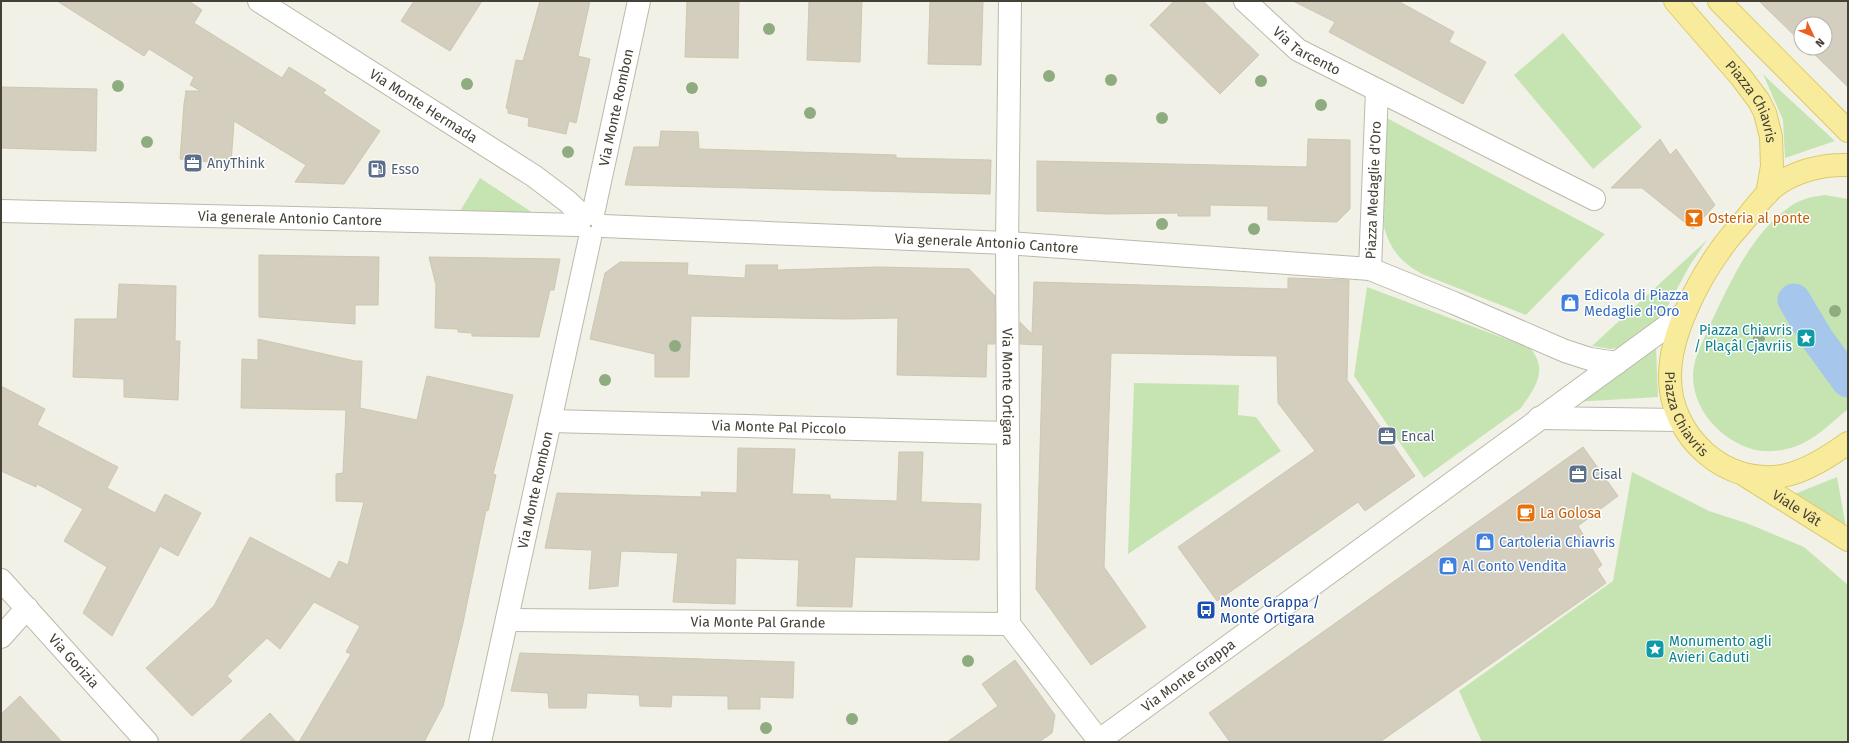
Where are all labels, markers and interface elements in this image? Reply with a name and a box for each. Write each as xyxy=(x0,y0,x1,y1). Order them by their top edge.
north arrow xyxy=(1793,16,1833,56)
street label: Via Tarcento xyxy=(1269,23,1343,79)
text: N xyxy=(1813,35,1827,50)
street label: Via Monte Rombon xyxy=(595,47,637,168)
street label: Piazza Chiavris xyxy=(1722,57,1780,144)
street label: Via Monte Hermada xyxy=(366,65,481,146)
street label: Piazza Medaglie d'Oro xyxy=(1362,121,1384,260)
office icon: AnyThink xyxy=(182,152,204,174)
place label: AnyThink xyxy=(207,155,266,172)
fuel station icon: Esso xyxy=(366,158,388,180)
place label: Esso xyxy=(391,161,420,178)
street label: Via generale Antonio Cantore xyxy=(198,207,382,229)
bar icon: Osteria al ponte xyxy=(1683,207,1705,229)
place label: Osteria al ponte xyxy=(1708,210,1810,227)
street label: Via generale Antonio Cantore xyxy=(894,230,1079,257)
place label: Edicola di Piazza Medaglie d'Oro xyxy=(1584,287,1689,320)
shop icon: Edicola di Piazza Medaglie d'Oro xyxy=(1559,292,1581,314)
place label: Piazza Chiavris / Plaçâl Cjavriis xyxy=(1694,322,1792,355)
place icon: Piazza Chiavris / Plaçâl Cjavriis xyxy=(1795,327,1817,349)
street label: Via Monte Ortigara xyxy=(999,328,1017,446)
street label: Piazza Chiavris xyxy=(1661,371,1712,460)
street label: Via Monte Pal Piccolo xyxy=(711,417,846,437)
office icon: Encal xyxy=(1376,425,1398,447)
place label: Encal xyxy=(1401,428,1435,445)
street label: Via Monte Rombon xyxy=(514,430,556,550)
office icon: Cisal xyxy=(1567,463,1589,485)
place label: Cisal xyxy=(1592,466,1622,483)
street label: Viale Vât xyxy=(1769,486,1825,530)
cafe icon: La Golosa xyxy=(1515,502,1537,524)
place label: La Golosa xyxy=(1540,505,1601,522)
shop icon: Cartoleria Chiavris xyxy=(1474,531,1496,553)
place label: Cartoleria Chiavris xyxy=(1499,534,1616,551)
shop icon: Al Conto Vendita xyxy=(1437,555,1459,577)
place label: Al Conto Vendita xyxy=(1462,558,1567,575)
place label: Monte Grappa / Monte Ortigara xyxy=(1220,594,1320,627)
bus stop icon: Monte Grappa / Monte Ortigara xyxy=(1195,599,1217,621)
street label: Via Monte Pal Grande xyxy=(690,613,826,631)
street label: Via Gorizia xyxy=(45,630,103,692)
place label: Monumento agli Avieri Caduti xyxy=(1669,633,1772,666)
street label: Via Monte Grappa xyxy=(1138,635,1239,715)
place icon: Monumento agli Avieri Caduti xyxy=(1644,638,1666,660)

